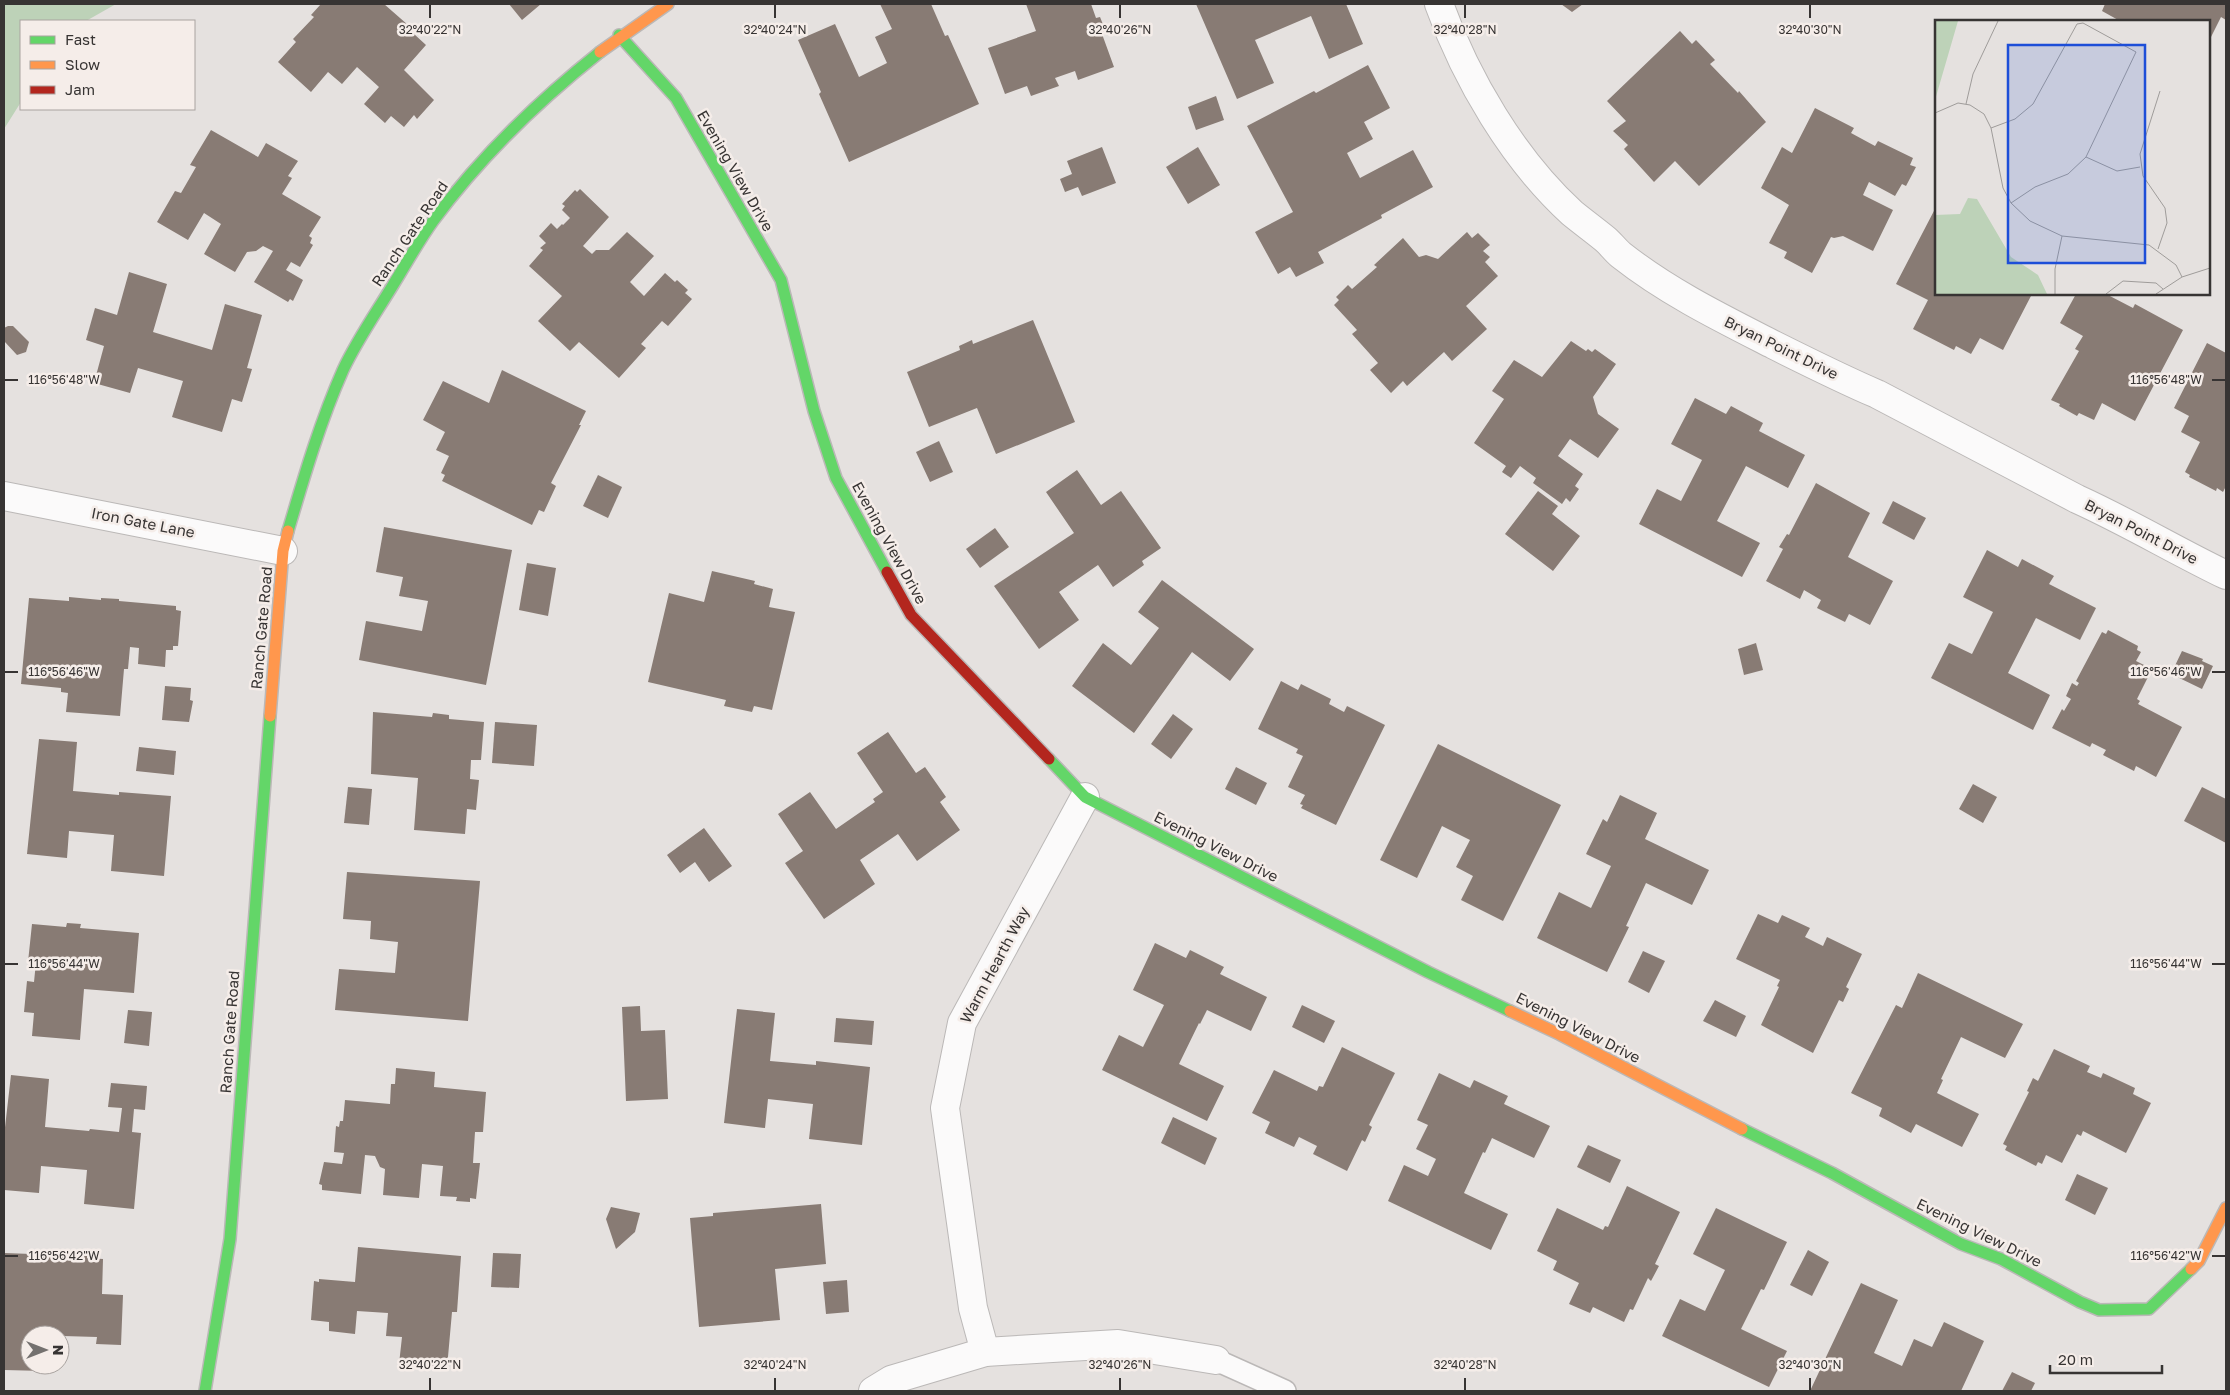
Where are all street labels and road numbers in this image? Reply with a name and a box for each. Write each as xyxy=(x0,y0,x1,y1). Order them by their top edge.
street label: Evening View Drive xyxy=(694,107,778,235)
street label: Ranch Gate Road xyxy=(367,177,451,289)
street label: Bryan Point Drive xyxy=(1722,312,1842,383)
street label: Evening View Drive xyxy=(849,478,931,607)
street label: Bryan Point Drive xyxy=(2082,495,2201,568)
street label: Iron Gate Lane xyxy=(90,503,197,541)
street label: Ranch Gate Road xyxy=(247,566,275,690)
street label: Evening View Drive xyxy=(1151,807,1282,885)
street label: Warm Hearth Way xyxy=(956,903,1033,1026)
street label: Ranch Gate Road xyxy=(216,970,242,1094)
street label: Evening View Drive xyxy=(1513,988,1644,1066)
street label: Evening View Drive xyxy=(1914,1194,2045,1270)

